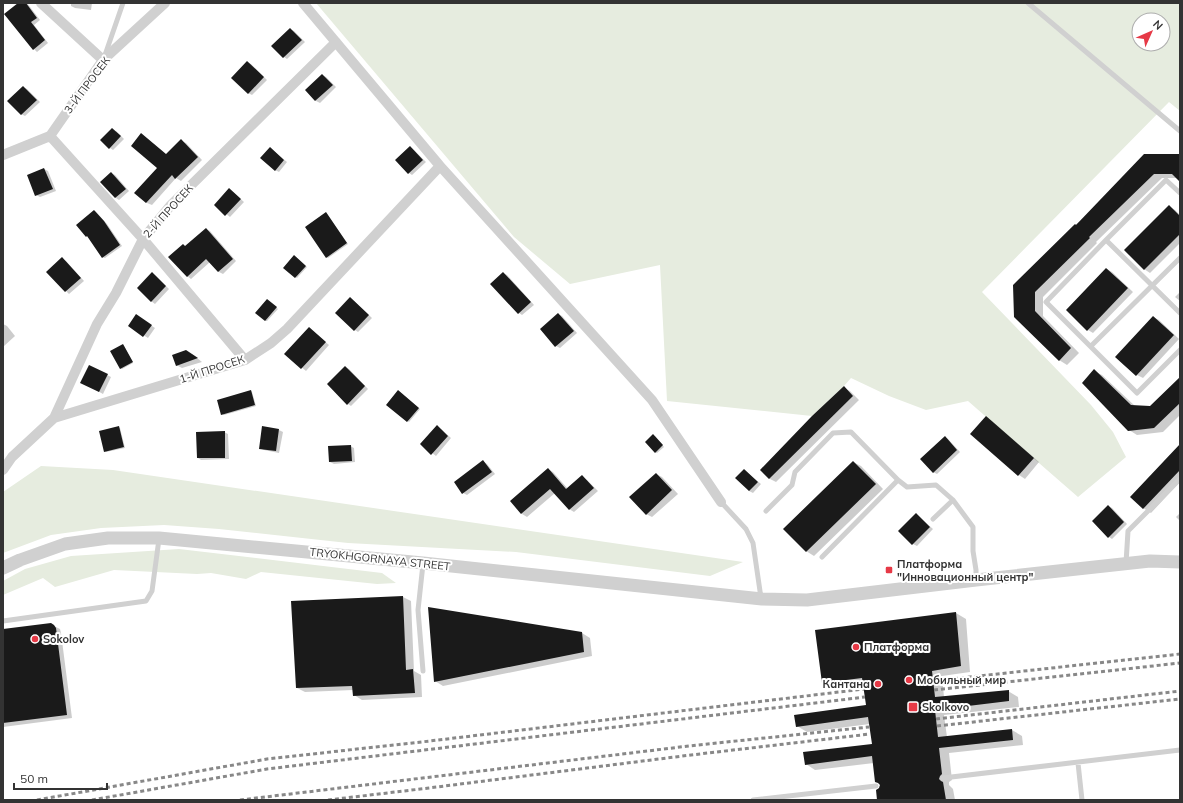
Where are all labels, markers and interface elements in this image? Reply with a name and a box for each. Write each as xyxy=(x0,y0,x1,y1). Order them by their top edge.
north arrow xyxy=(1131,12,1171,52)
text: N xyxy=(1150,17,1166,33)
street label: 3-Й ПРОСЕК xyxy=(61,53,113,116)
street label: 2-Й ПРОСЕК xyxy=(140,181,196,241)
street label: 1-Й ПРОСЕК xyxy=(178,352,247,386)
street label: TRYOKHGORNAYA STREET xyxy=(309,545,451,573)
place label: Платформа "Инновационный центр" xyxy=(897,557,1034,584)
marker: Платформа "Инновационный центр" xyxy=(884,565,894,575)
place label: Sokolov xyxy=(43,632,84,646)
marker: Sokolov xyxy=(30,634,40,644)
place label: Платформа xyxy=(864,640,929,654)
marker: Платформа xyxy=(851,642,861,652)
place label: Мобильный мир xyxy=(917,673,1006,687)
marker: Мобильный мир xyxy=(904,675,914,685)
place label: Кантана xyxy=(823,677,870,691)
marker: Кантана xyxy=(873,679,883,689)
place label: Skolkovo xyxy=(922,700,970,714)
marker: Skolkovo xyxy=(907,701,919,713)
scale bar xyxy=(14,765,107,791)
text: 50 m xyxy=(20,771,48,786)

